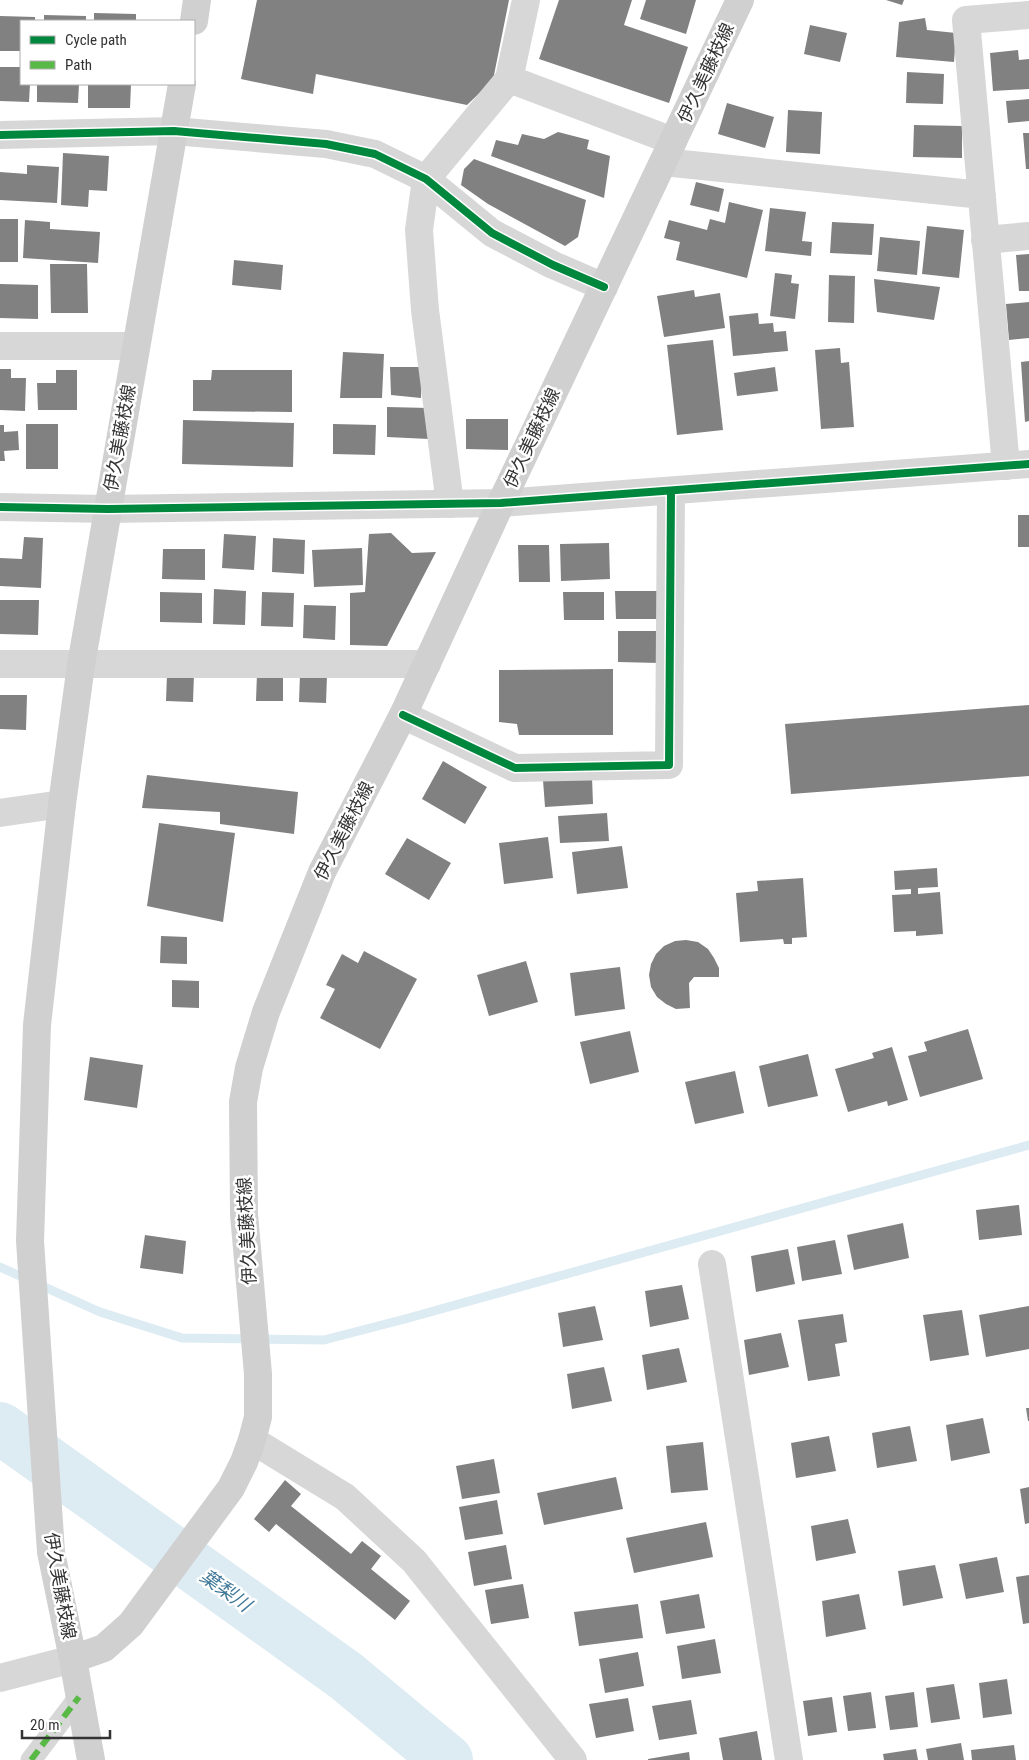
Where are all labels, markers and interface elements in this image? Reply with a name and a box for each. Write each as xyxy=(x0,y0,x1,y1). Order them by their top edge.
street label: 伊久美藤枝線 xyxy=(673,19,738,126)
legend xyxy=(20,20,195,85)
text: Cycle path xyxy=(65,31,127,49)
text: Path xyxy=(65,56,92,74)
street label: 伊久美藤枝線 xyxy=(100,383,139,493)
street label: 伊久美藤枝線 xyxy=(499,384,564,491)
street label: 伊久美藤枝線 xyxy=(310,778,377,884)
street label: 伊久美藤枝線 xyxy=(233,1177,260,1286)
street label: 伊久美藤枝線 xyxy=(41,1531,80,1641)
water label: 葉梨川 xyxy=(196,1564,257,1618)
scale bar xyxy=(22,1708,110,1740)
text: 20 m xyxy=(30,1716,60,1734)

